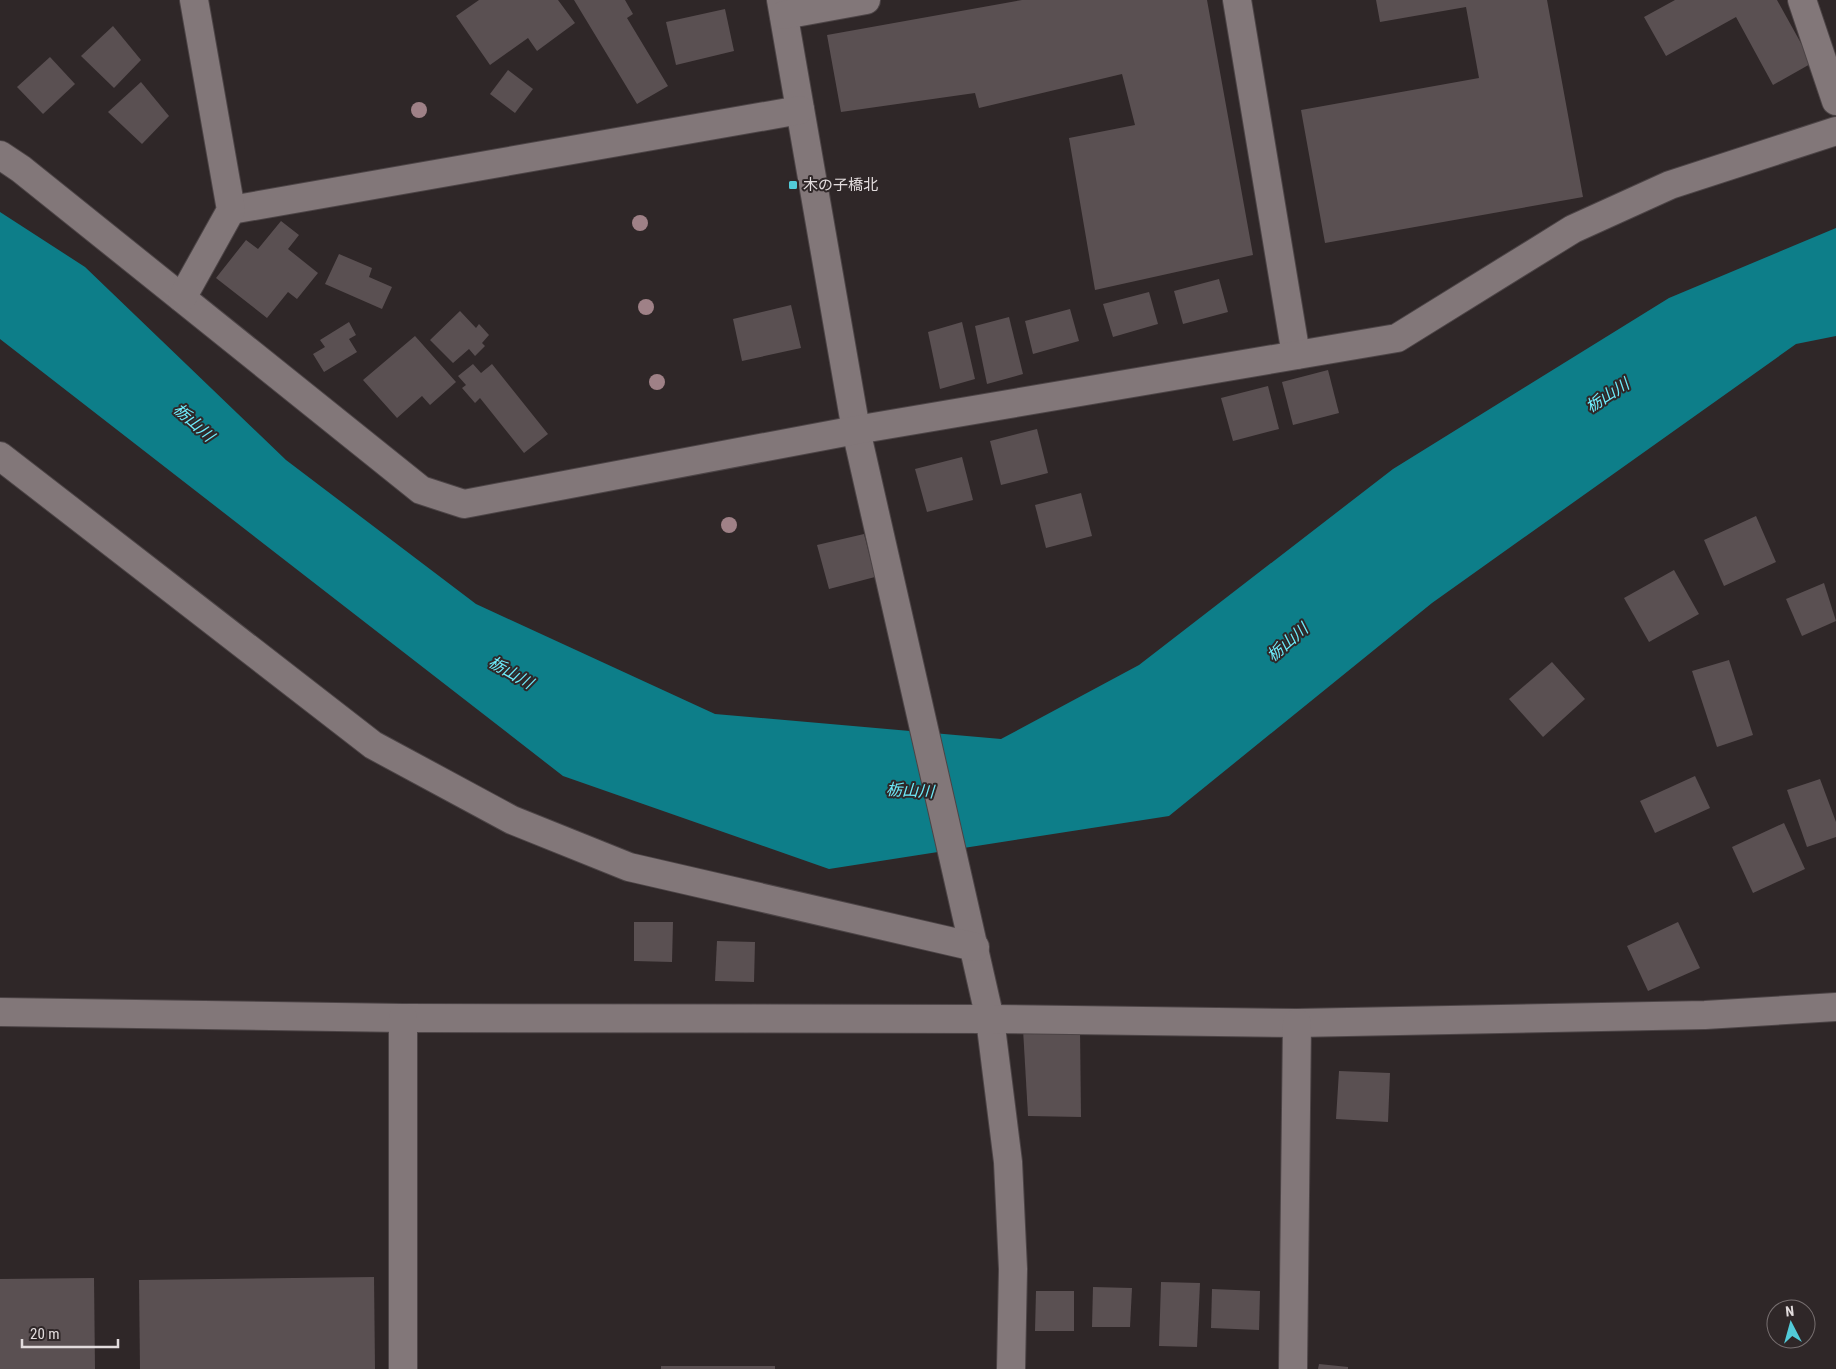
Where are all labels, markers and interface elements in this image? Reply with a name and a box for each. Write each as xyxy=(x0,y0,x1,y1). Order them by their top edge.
place label: 木の子橋北 xyxy=(803,176,878,194)
marker: 木の子橋北 xyxy=(787,179,799,191)
water label: 栃山川 xyxy=(1582,373,1634,416)
water label: 栃山川 xyxy=(169,399,219,447)
water label: 栃山川 xyxy=(1263,618,1313,665)
water label: 栃山川 xyxy=(485,652,538,694)
water label: 栃山川 xyxy=(886,780,936,801)
north arrow xyxy=(1766,1299,1816,1349)
text: N xyxy=(1785,1303,1795,1319)
scale bar xyxy=(22,1316,119,1348)
text: 20 m xyxy=(30,1325,60,1343)

